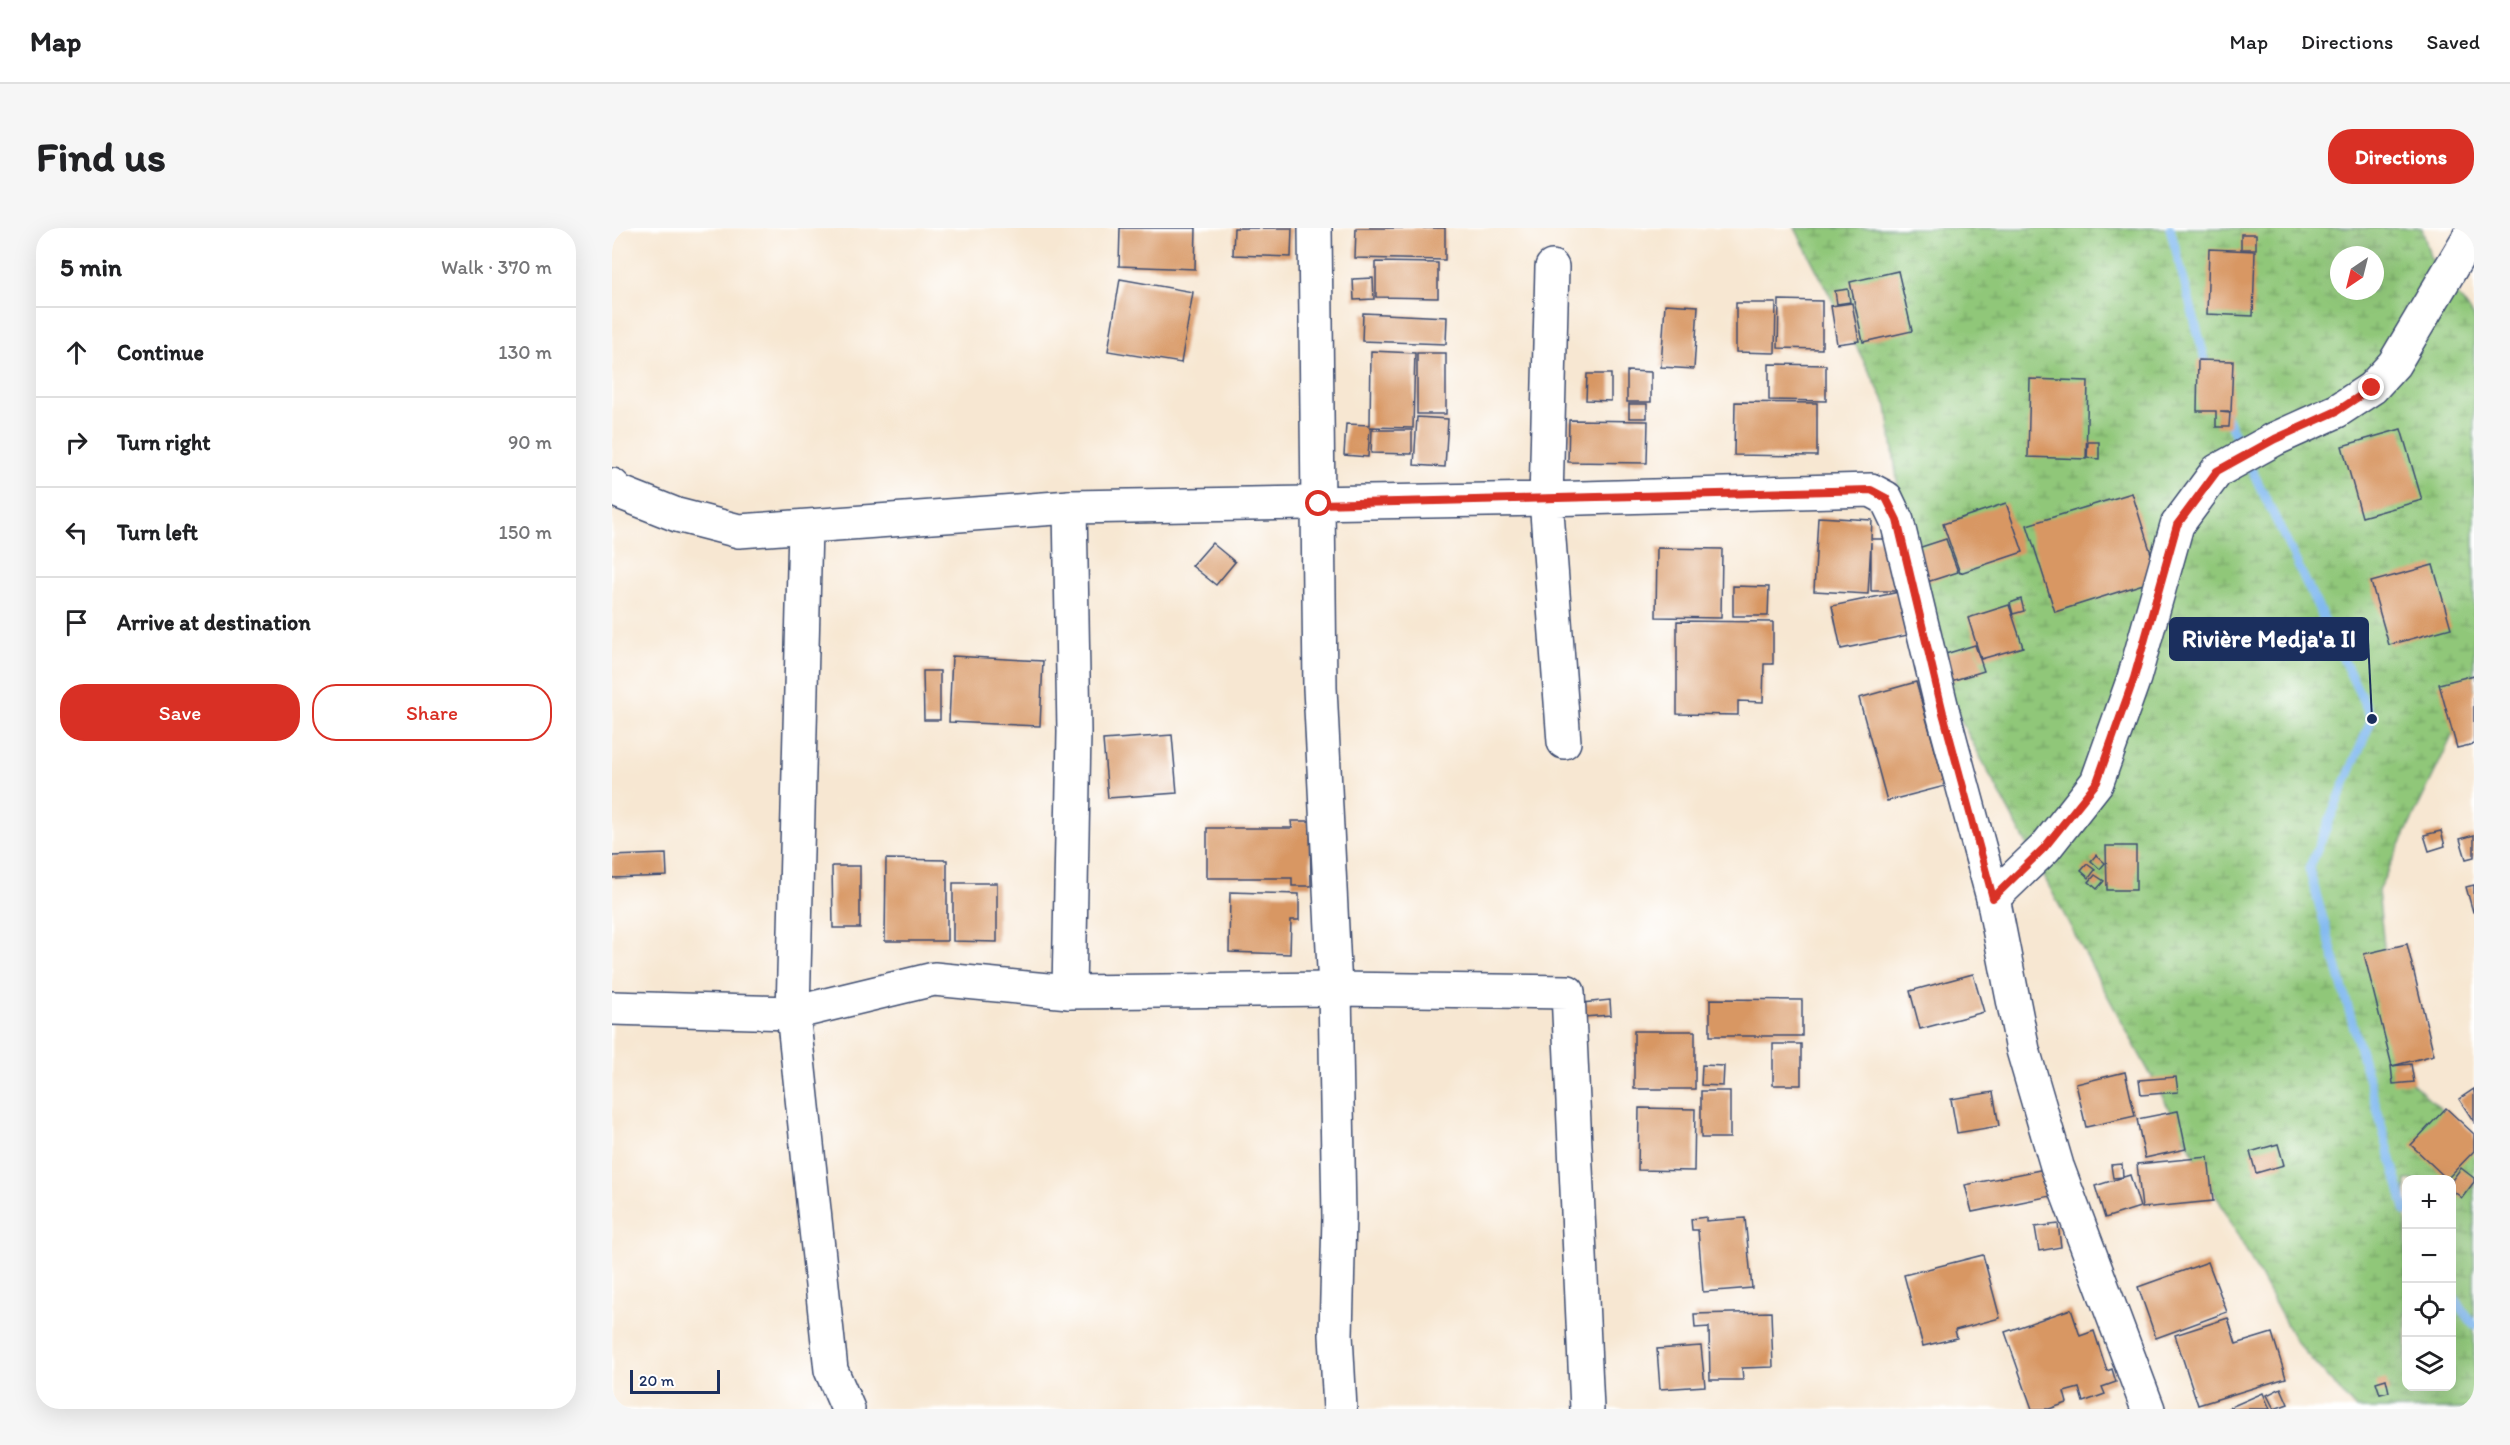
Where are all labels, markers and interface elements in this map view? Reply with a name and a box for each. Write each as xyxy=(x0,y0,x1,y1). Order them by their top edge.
text: Map xyxy=(30,24,81,58)
text: Map xyxy=(2230,29,2268,54)
text: Directions xyxy=(2301,29,2393,54)
text: Saved xyxy=(2426,29,2480,54)
button: Directions xyxy=(2328,129,2474,184)
text: Find us xyxy=(36,131,166,182)
north arrow xyxy=(2330,246,2384,300)
text: 5 min xyxy=(60,251,122,283)
text: Walk · 370 m xyxy=(441,255,552,279)
icon: ahead xyxy=(60,336,93,369)
text: Continue xyxy=(117,339,204,366)
text: 130 m xyxy=(498,340,552,364)
route end xyxy=(2358,374,2384,400)
icon: right xyxy=(60,426,93,459)
text: Turn right xyxy=(117,429,211,456)
text: 90 m xyxy=(508,430,552,454)
route start xyxy=(1305,490,1331,516)
icon: left xyxy=(60,516,93,549)
text: Turn left xyxy=(117,519,198,546)
text: 150 m xyxy=(499,520,552,544)
icon: arrive xyxy=(60,606,93,639)
text: Arrive at destination xyxy=(117,609,311,636)
callout: Rivière Medja'a II xyxy=(2170,618,2368,660)
text: Rivière Medja'a II xyxy=(2182,624,2356,654)
button: Save xyxy=(60,684,300,741)
button: Share xyxy=(312,684,552,741)
map controls xyxy=(2402,1175,2456,1391)
button: + xyxy=(2402,1175,2456,1229)
button: − xyxy=(2402,1229,2456,1283)
button: locate xyxy=(2402,1283,2456,1337)
button: layers xyxy=(2402,1337,2456,1391)
scale bar xyxy=(630,1367,720,1394)
text: 20 m xyxy=(639,1371,674,1390)

